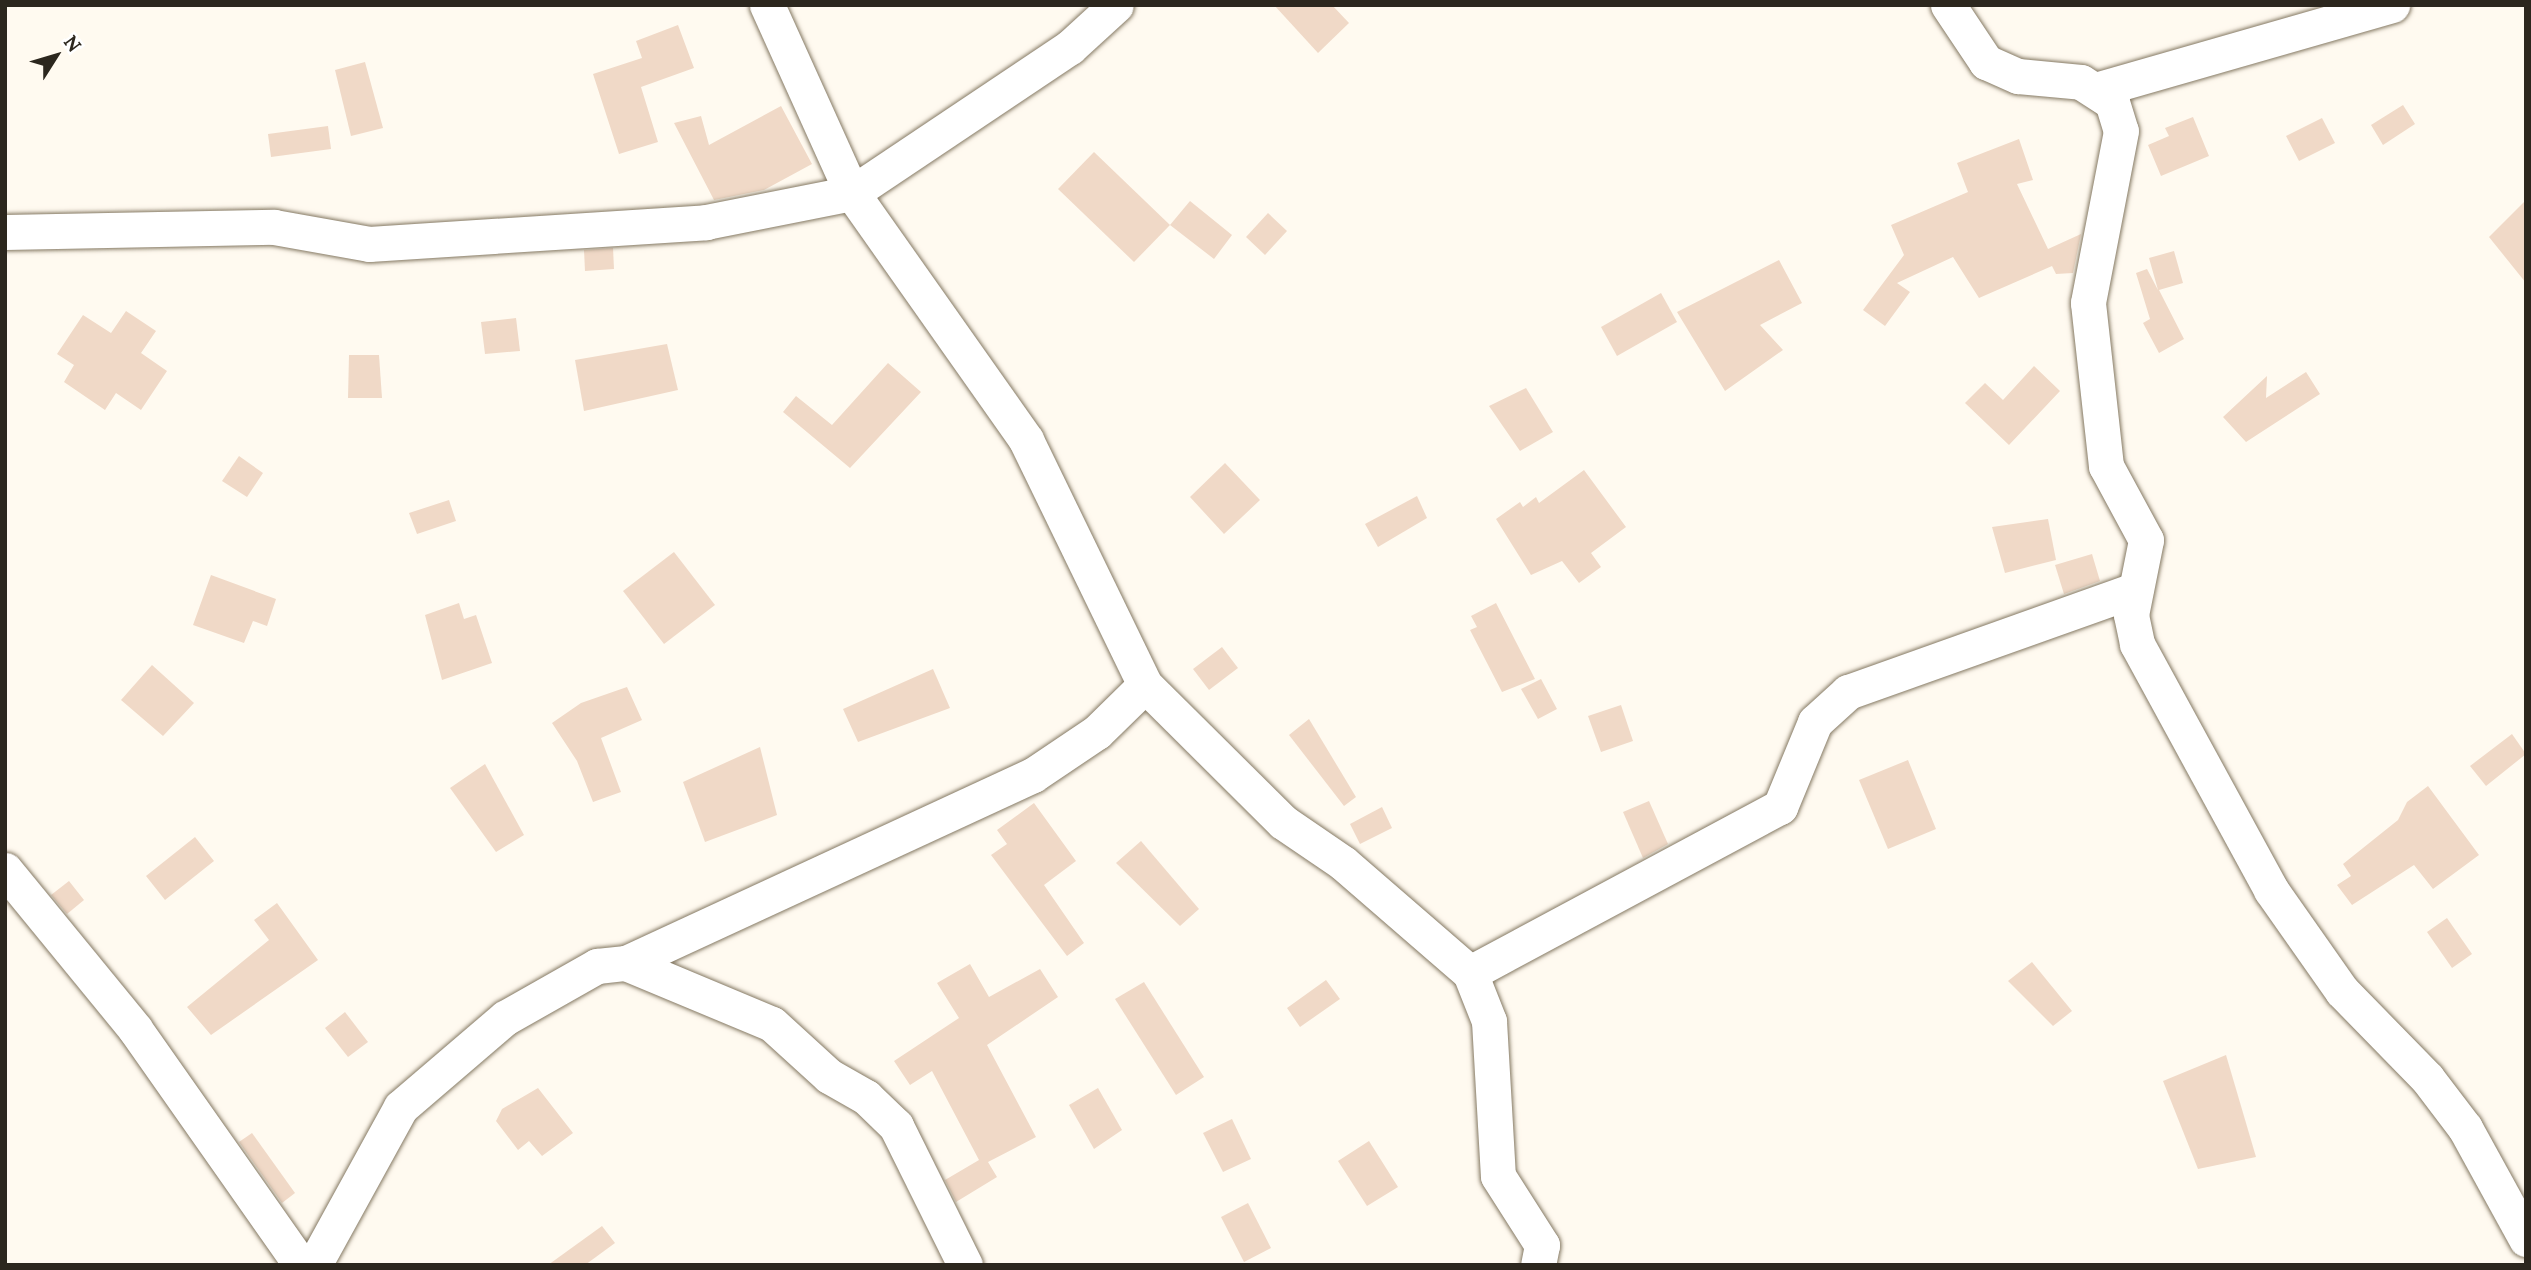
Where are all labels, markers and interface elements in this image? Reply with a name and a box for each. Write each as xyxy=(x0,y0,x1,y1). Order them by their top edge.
north arrow xyxy=(21,21,91,91)
text: N xyxy=(59,30,87,56)

